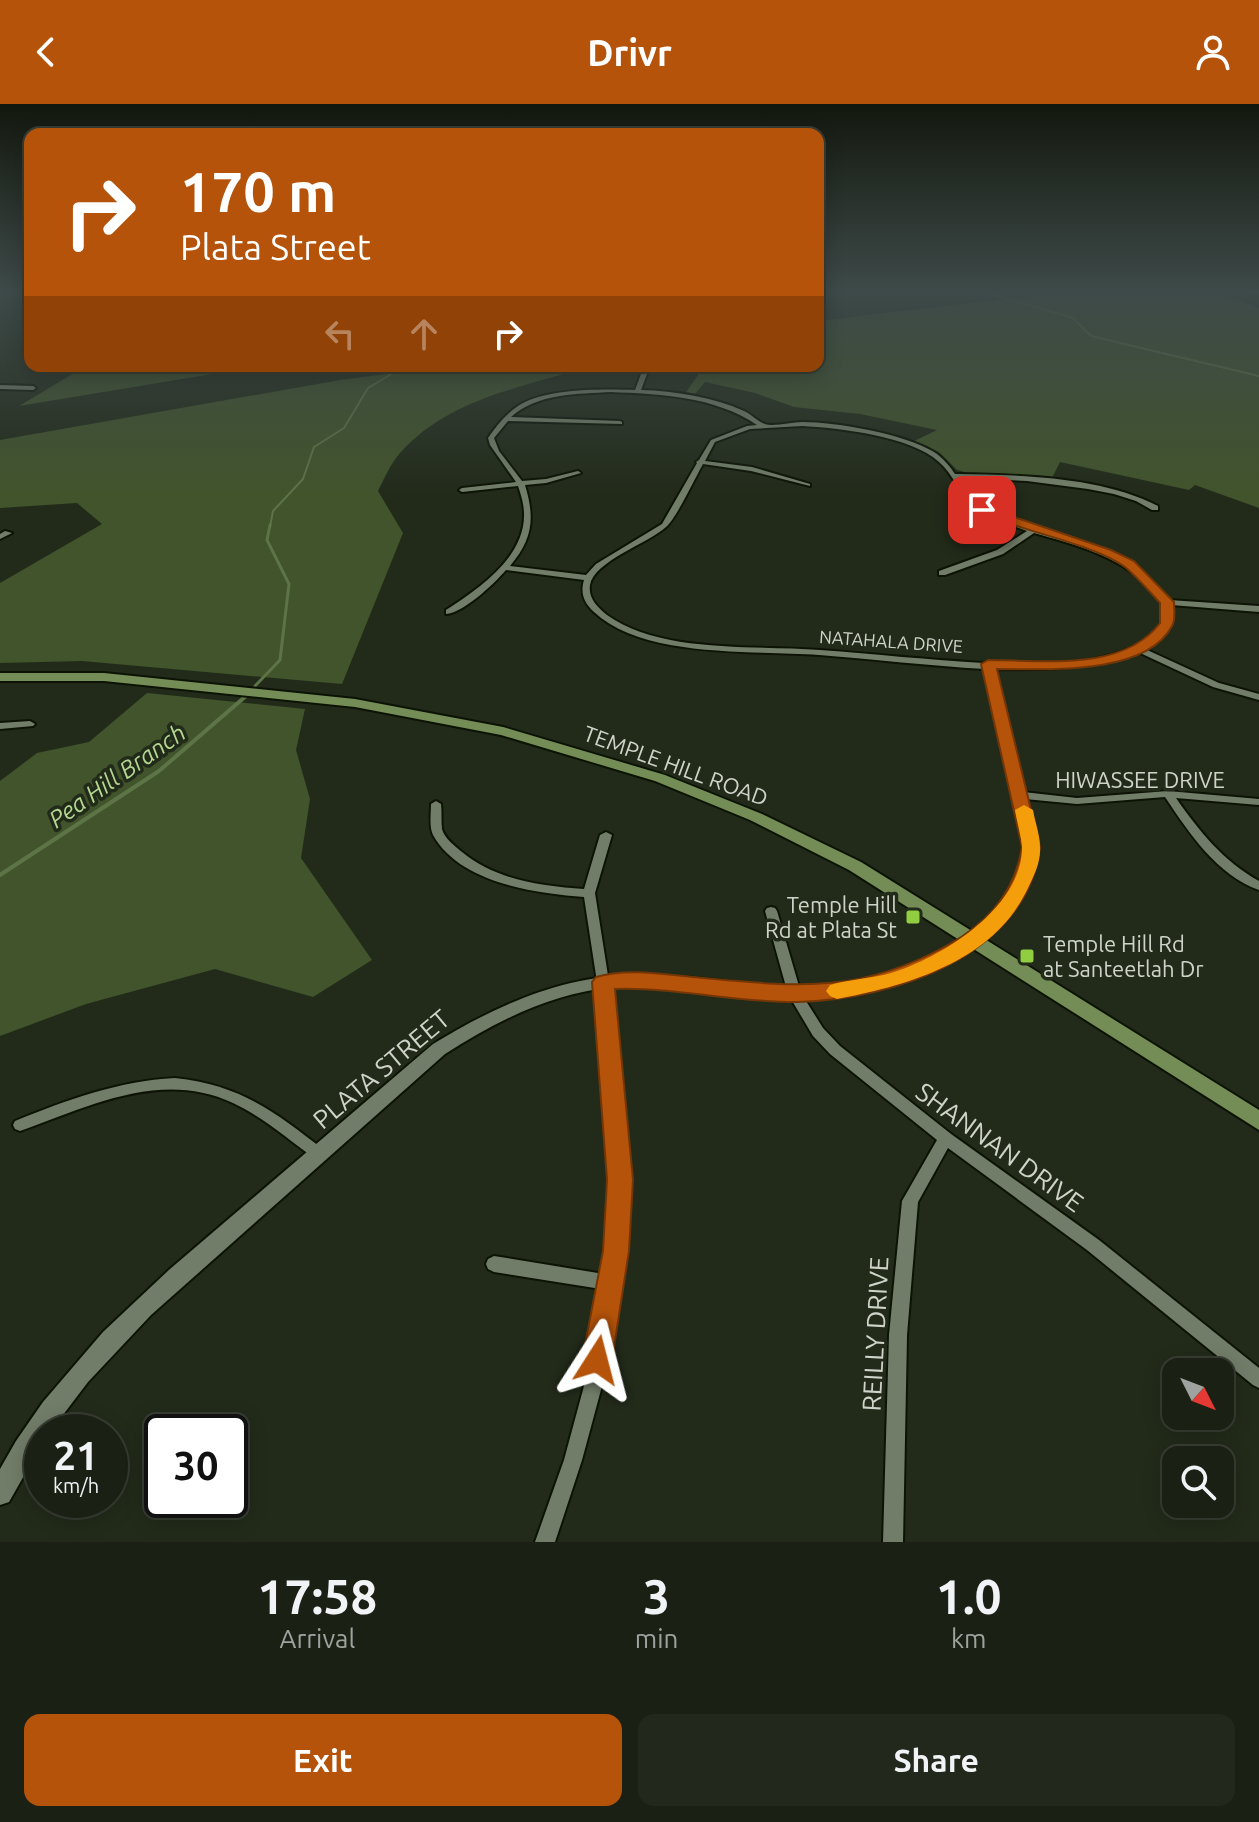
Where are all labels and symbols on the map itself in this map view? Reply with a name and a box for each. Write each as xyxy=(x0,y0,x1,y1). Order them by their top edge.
pin xyxy=(948,476,1016,544)
street label: NATAHALA DRIVE xyxy=(818,626,964,656)
water label: Pea Hill Branch xyxy=(44,719,190,833)
street label: TEMPLE HILL ROAD xyxy=(580,720,772,810)
street label: HIWASSEE DRIVE xyxy=(1055,767,1225,792)
place label: Temple Hill Rd at Plata St xyxy=(765,892,897,942)
marker: Temple Hill Rd at Plata St xyxy=(904,908,922,926)
place label: Temple Hill Rd at Santeetlah Dr xyxy=(1043,931,1204,981)
marker: Temple Hill Rd at Santeetlah Dr xyxy=(1018,947,1036,965)
street label: PLATA STREET xyxy=(307,1004,455,1134)
street label: SHANNAN DRIVE xyxy=(911,1077,1089,1217)
street label: REILLY DRIVE xyxy=(856,1256,894,1412)
position arrow xyxy=(555,1318,639,1402)
north arrow xyxy=(1162,1358,1234,1430)
speed limit sign: 30 xyxy=(144,1414,248,1518)

